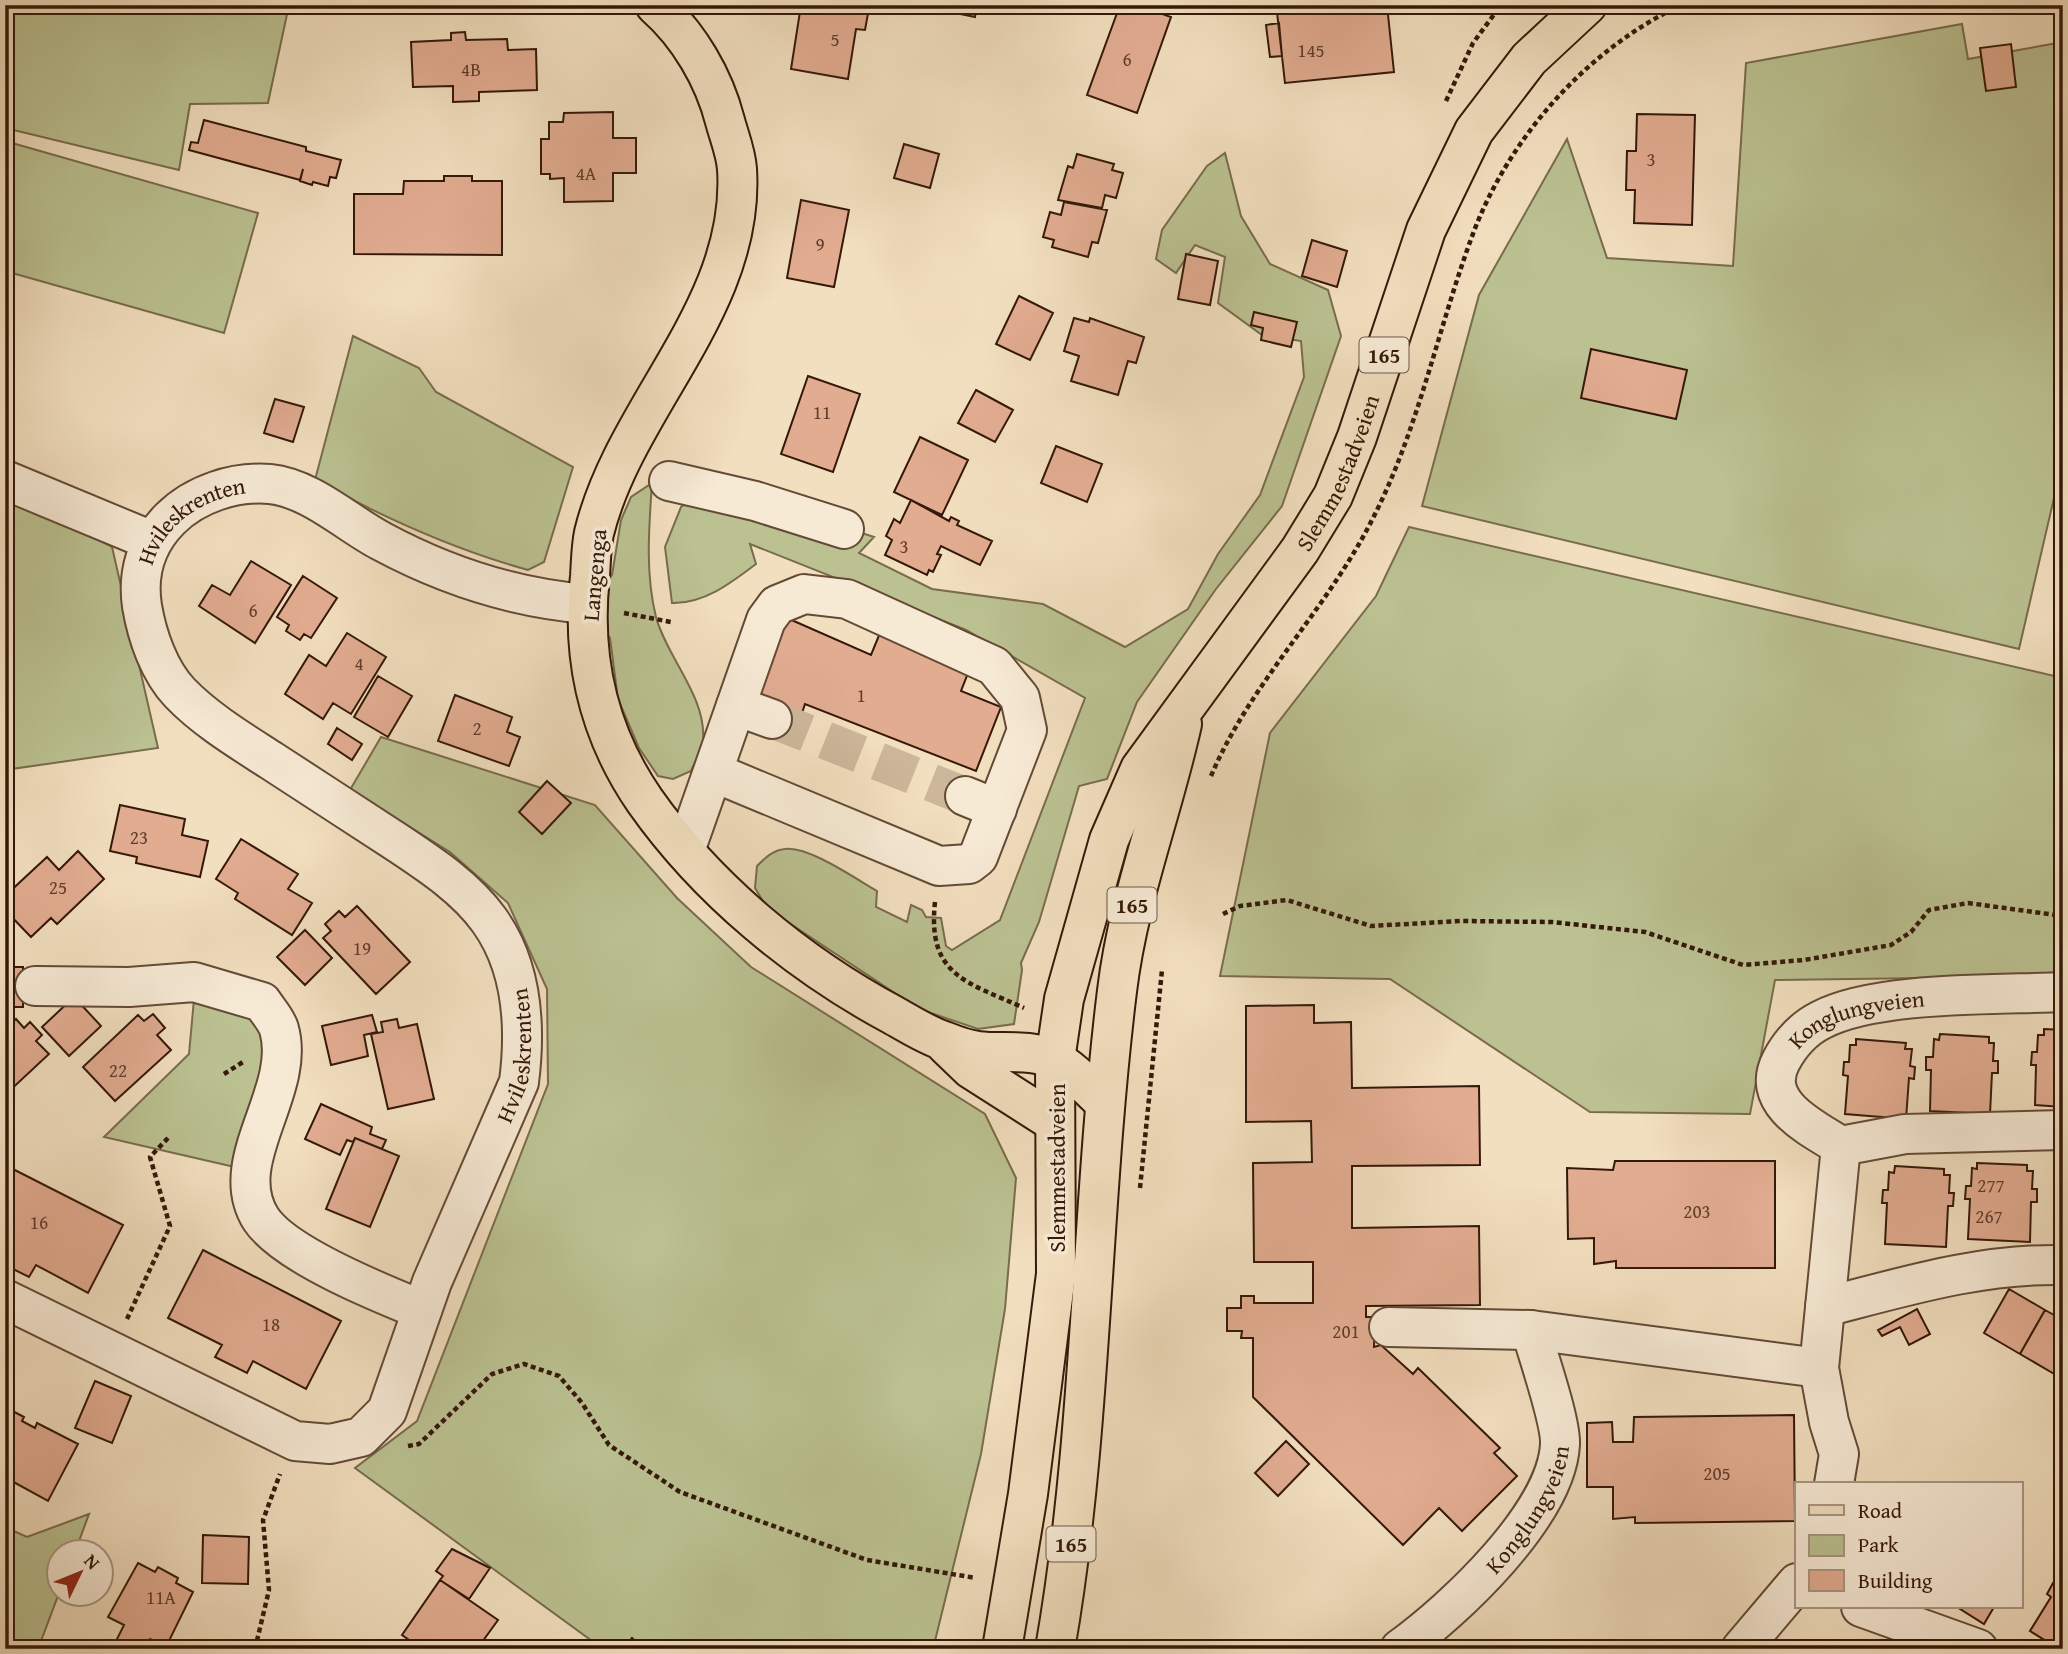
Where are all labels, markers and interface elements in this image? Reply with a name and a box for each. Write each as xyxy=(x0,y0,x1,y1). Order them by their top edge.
house number: 5 xyxy=(830,25,840,53)
house number: 145 xyxy=(1297,36,1325,64)
house number: 6 xyxy=(1122,45,1132,73)
house number: 4B xyxy=(461,55,481,83)
house number: 3 xyxy=(1646,145,1656,173)
house number: 4A xyxy=(576,159,597,187)
house number: 9 xyxy=(815,230,825,258)
road number: 165 xyxy=(1360,338,1408,372)
street label: Slemmestadveien xyxy=(1287,390,1387,557)
house number: 11 xyxy=(813,398,831,426)
street label: Hvileskrenten xyxy=(128,468,248,569)
street label: Langenga xyxy=(574,527,614,622)
house number: 3 xyxy=(899,532,909,560)
house number: 6 xyxy=(248,596,258,624)
house number: 4 xyxy=(354,649,364,677)
house number: 1 xyxy=(856,681,866,709)
house number: 2 xyxy=(472,714,482,742)
house number: 23 xyxy=(130,823,148,851)
house number: 25 xyxy=(49,873,67,901)
road number: 165 xyxy=(1108,888,1156,922)
house number: 19 xyxy=(353,934,371,962)
street label: Konglungveien xyxy=(1779,981,1926,1055)
street label: Hvileskrenten xyxy=(487,986,539,1127)
house number: 22 xyxy=(109,1056,127,1084)
street label: Slemmestadveien xyxy=(1040,1083,1073,1253)
house number: 277 xyxy=(1977,1171,2005,1199)
house number: 203 xyxy=(1683,1197,1711,1225)
house number: 267 xyxy=(1975,1202,2003,1230)
house number: 16 xyxy=(30,1208,48,1236)
house number: 18 xyxy=(262,1310,280,1338)
house number: 201 xyxy=(1332,1317,1360,1345)
street label: Konglungveien xyxy=(1477,1443,1577,1581)
house number: 205 xyxy=(1703,1459,1731,1487)
legend xyxy=(1795,1482,2022,1608)
text: Road xyxy=(1858,1495,1903,1526)
road number: 165 xyxy=(1046,1526,1096,1562)
text: Park xyxy=(1858,1529,1899,1560)
north arrow xyxy=(46,1538,116,1608)
text: N xyxy=(78,1547,107,1576)
text: Building xyxy=(1858,1565,1933,1596)
house number: 11A xyxy=(146,1583,176,1611)

